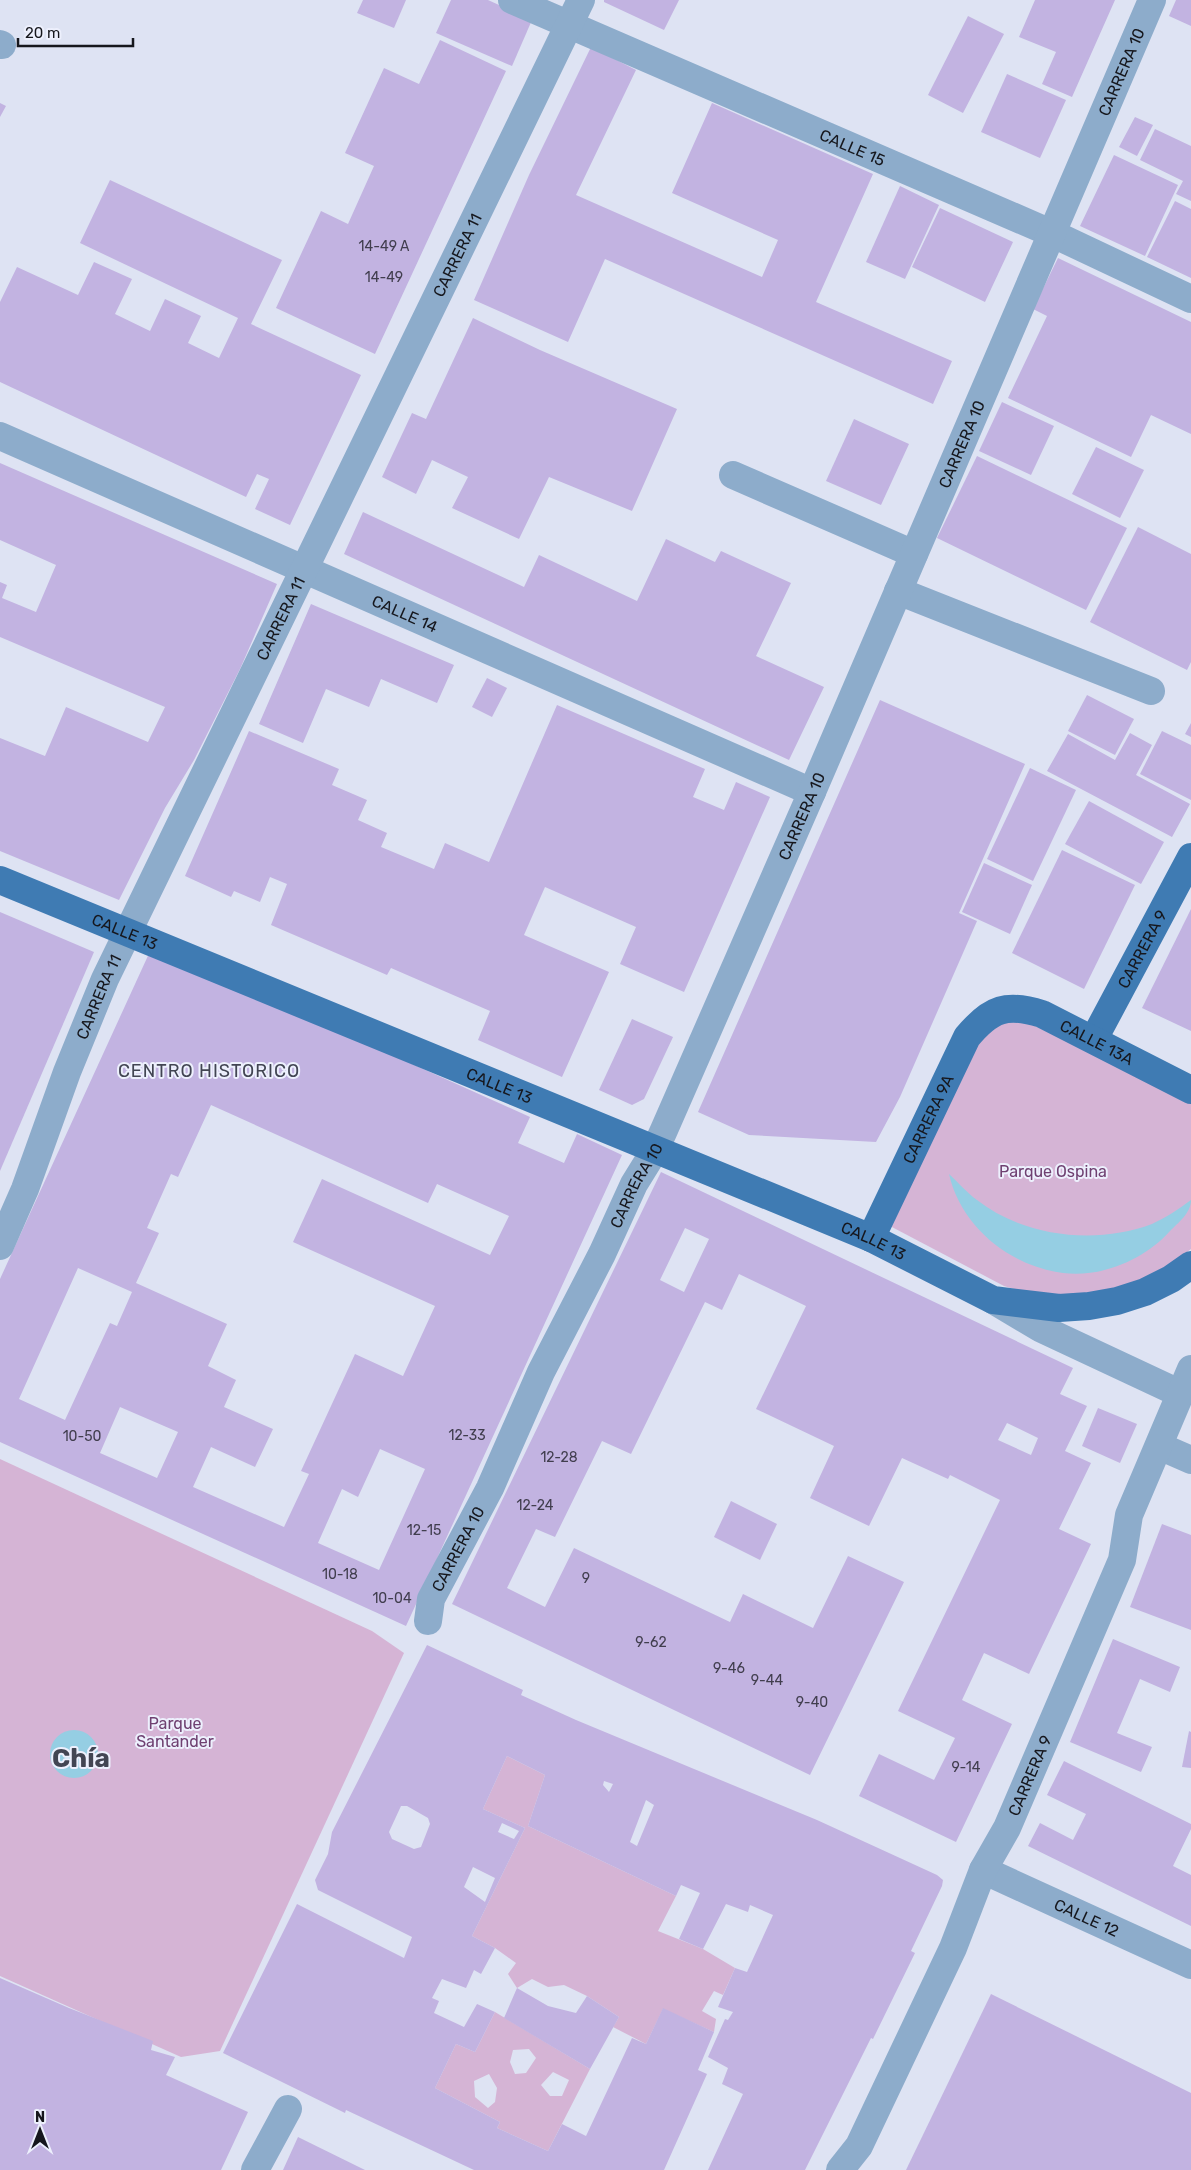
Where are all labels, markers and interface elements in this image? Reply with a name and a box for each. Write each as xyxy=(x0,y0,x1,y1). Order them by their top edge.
scale bar xyxy=(18,15,132,47)
text: 20 m xyxy=(25,24,60,42)
street label: CARRERA 10 xyxy=(1094,25,1148,119)
street label: CALLE 15 xyxy=(817,125,888,170)
street label: CARRERA 11 xyxy=(429,210,485,300)
house number: 14-49 A xyxy=(359,238,410,255)
house number: 14-49 xyxy=(365,269,403,286)
street label: CARRERA 10 xyxy=(934,397,989,491)
street label: CARRERA 11 xyxy=(252,574,309,663)
street label: CALLE 14 xyxy=(369,591,441,636)
street label: CARRERA 10 xyxy=(774,769,829,863)
street label: CARRERA 9 xyxy=(1113,906,1171,991)
street label: CALLE 13 xyxy=(89,909,161,953)
street label: CARRERA 11 xyxy=(72,951,125,1042)
street label: CALLE 13A xyxy=(1057,1015,1137,1069)
district label: CENTRO HISTORICO xyxy=(118,1060,300,1082)
street label: CALLE 13 xyxy=(464,1063,535,1107)
street label: CARRERA 9A xyxy=(899,1071,957,1166)
street label: CARRERA 10 xyxy=(606,1140,666,1231)
park label: Parque Ospina xyxy=(999,1162,1107,1181)
street label: CALLE 13 xyxy=(838,1217,909,1264)
house number: 12-33 xyxy=(448,1427,486,1444)
house number: 10-50 xyxy=(63,1428,101,1445)
house number: 12-28 xyxy=(540,1449,578,1466)
house number: 12-24 xyxy=(517,1497,554,1514)
street label: CARRERA 10 xyxy=(427,1503,488,1595)
house number: 12-15 xyxy=(407,1522,441,1539)
house number: 10-18 xyxy=(322,1566,358,1583)
house number: 9 xyxy=(582,1570,590,1587)
house number: 10-04 xyxy=(372,1590,412,1607)
house number: 9-62 xyxy=(635,1634,667,1651)
house number: 9-46 xyxy=(713,1660,745,1677)
house number: 9-44 xyxy=(751,1672,783,1689)
house number: 9-40 xyxy=(796,1694,828,1711)
park label: Parque Santander xyxy=(136,1714,214,1751)
street label: CARRERA 9 xyxy=(1004,1732,1055,1819)
district label: Chía xyxy=(52,1743,110,1774)
house number: 9-14 xyxy=(951,1759,981,1776)
street label: CALLE 12 xyxy=(1051,1894,1122,1940)
north arrow xyxy=(15,2105,65,2155)
text: N xyxy=(35,2109,45,2126)

